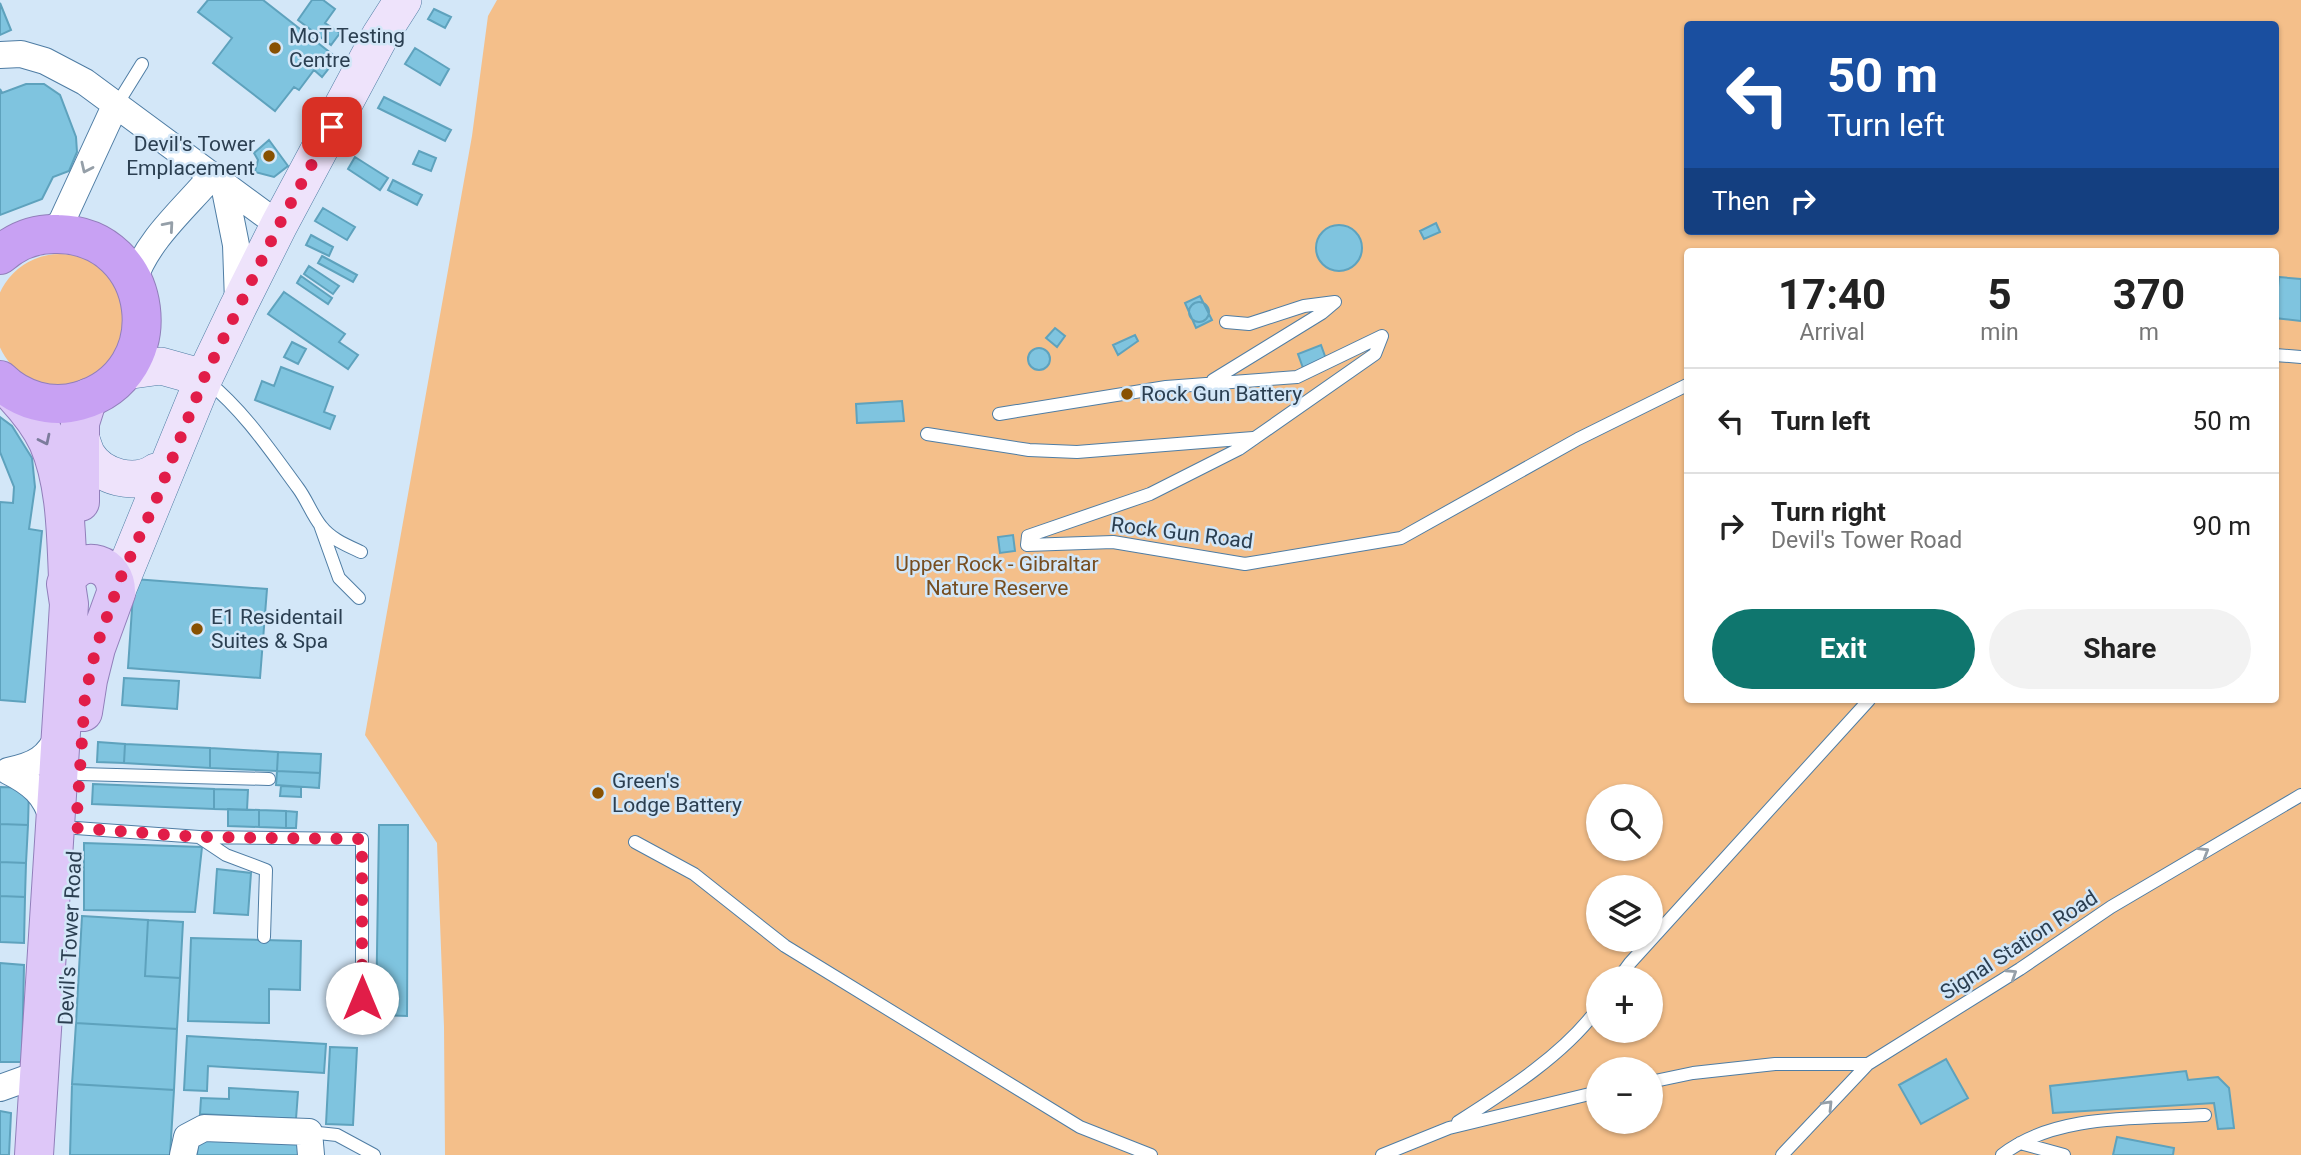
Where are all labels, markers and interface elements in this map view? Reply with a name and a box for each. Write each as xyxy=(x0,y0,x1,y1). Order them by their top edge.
place label: MoT Testing Centre xyxy=(289,24,405,72)
marker: MoT Testing Centre xyxy=(267,40,283,56)
text: 50 m xyxy=(1827,47,1938,104)
icon: left xyxy=(1712,49,1803,140)
pin xyxy=(302,97,362,157)
text: Turn left xyxy=(1827,106,1945,144)
icon: arrive xyxy=(313,108,351,146)
place label: Devil's Tower Emplacement xyxy=(126,132,255,180)
marker: Devil's Tower Emplacement xyxy=(261,148,277,164)
one-way arrow xyxy=(81,161,95,173)
icon: right xyxy=(1784,182,1822,220)
text: Then xyxy=(1712,186,1770,216)
one-way arrow xyxy=(161,221,173,234)
text: 17:40 xyxy=(1778,270,1886,319)
text: 5 xyxy=(1987,270,2012,319)
text: 370 xyxy=(2113,270,2185,319)
text: Arrival xyxy=(1799,319,1865,346)
text: min xyxy=(1980,319,2019,346)
text: m xyxy=(2139,319,2159,346)
place label: Rock Gun Battery xyxy=(1141,382,1302,406)
marker: Rock Gun Battery xyxy=(1119,386,1135,402)
icon: left xyxy=(1712,402,1750,440)
text: Turn left xyxy=(1771,406,1870,436)
text: 50 m xyxy=(2193,406,2251,436)
one-way arrow xyxy=(37,433,51,445)
text: Turn right xyxy=(1771,497,1886,527)
icon: right xyxy=(1712,507,1750,545)
text: 90 m xyxy=(2193,511,2251,541)
street label: Rock Gun Road xyxy=(1110,512,1254,554)
text: Devil's Tower Road xyxy=(1771,527,1962,554)
park label: Upper Rock - Gibraltar Nature Reserve xyxy=(895,552,1099,600)
place label: E1 Residentail Suites & Spa xyxy=(211,605,343,653)
button: Exit xyxy=(1712,609,1975,689)
button: Share xyxy=(1989,609,2251,689)
marker: E1 Residentail Suites & Spa xyxy=(189,621,205,637)
place label: Green's Lodge Battery xyxy=(612,769,742,817)
map controls xyxy=(1586,784,1663,1134)
button: search xyxy=(1586,784,1663,861)
marker: Green's Lodge Battery xyxy=(590,785,606,801)
one-way arrow xyxy=(2197,847,2210,860)
street label: Devil's Tower Road xyxy=(53,850,87,1026)
button: layers xyxy=(1586,875,1663,952)
street label: Signal Station Road xyxy=(1936,885,2102,1005)
position arrow xyxy=(325,961,399,1035)
button: + xyxy=(1586,966,1663,1043)
one-way arrow xyxy=(2005,969,2018,982)
button: − xyxy=(1586,1057,1663,1134)
one-way arrow xyxy=(1819,1100,1832,1113)

